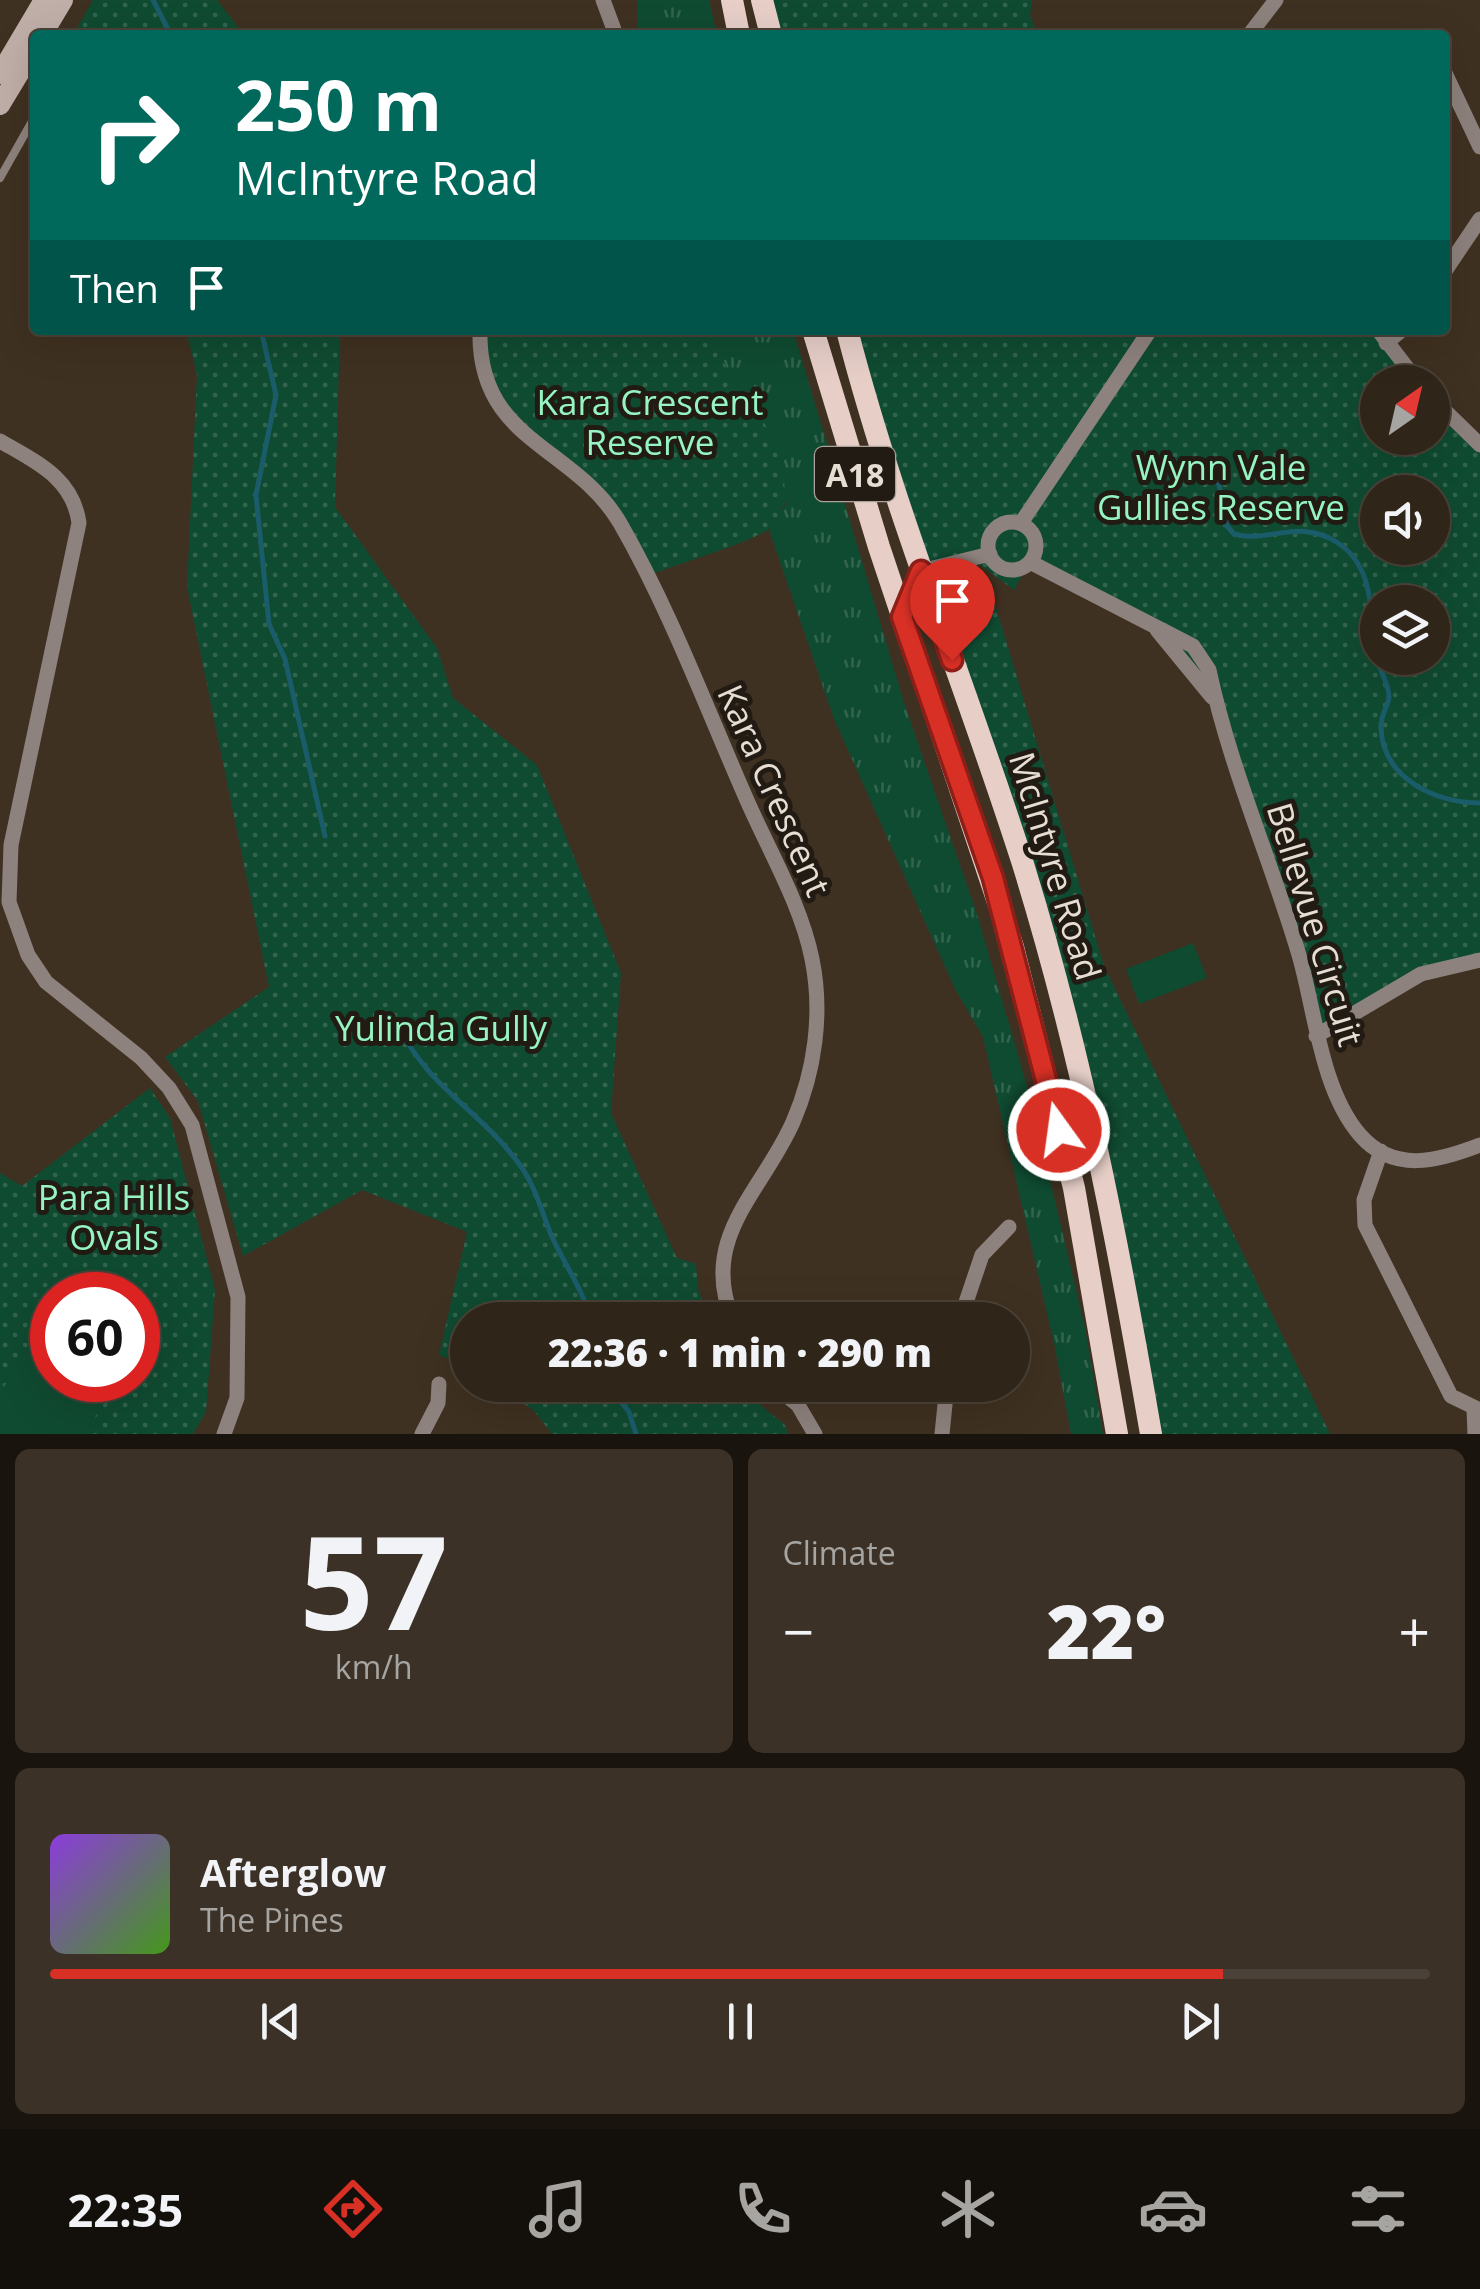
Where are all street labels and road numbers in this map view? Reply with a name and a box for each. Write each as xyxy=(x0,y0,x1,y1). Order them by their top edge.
road number: A18 xyxy=(815,447,895,501)
street label: Kara Crescent xyxy=(707,677,843,903)
street label: McIntyre Road xyxy=(999,746,1113,986)
street label: Bellevue Circuit xyxy=(1257,797,1375,1051)

